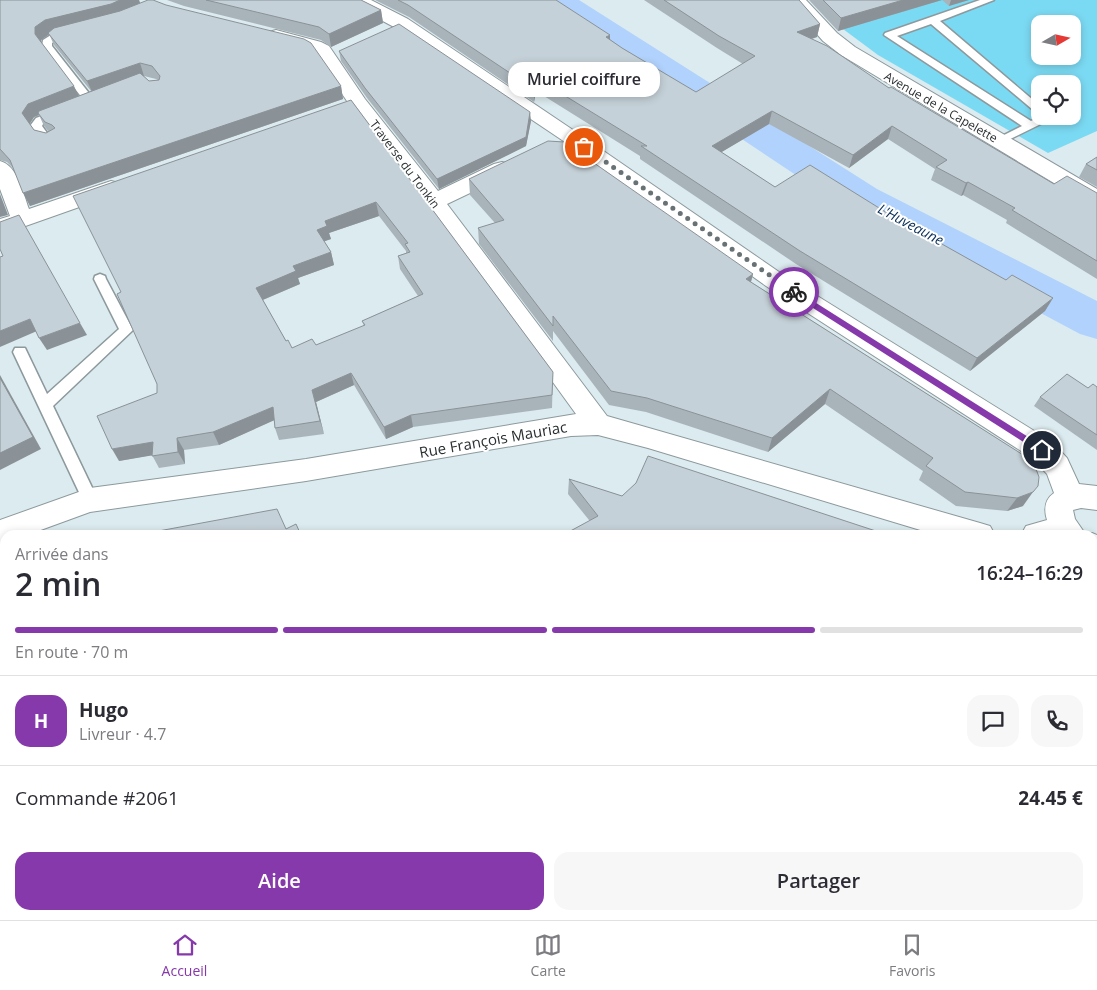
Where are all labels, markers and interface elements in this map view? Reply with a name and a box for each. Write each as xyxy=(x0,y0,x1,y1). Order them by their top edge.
north arrow xyxy=(1031,15,1081,65)
map controls xyxy=(1031,15,1081,125)
callout: Muriel coiffure xyxy=(508,62,660,97)
text: Muriel coiffure xyxy=(527,68,641,90)
street label: Avenue de la Capelette xyxy=(881,68,1001,147)
button: locate xyxy=(1031,75,1081,125)
street label: Traverse du Tonkin xyxy=(366,116,444,212)
pin xyxy=(563,126,605,168)
icon: bag xyxy=(570,133,598,161)
water label: L'Huveaune xyxy=(875,199,947,249)
courier xyxy=(769,267,819,317)
icon: bike xyxy=(780,278,808,306)
street label: Rue François Mauriac xyxy=(418,416,568,462)
pin xyxy=(1021,429,1063,471)
icon: home xyxy=(1028,436,1056,464)
text: Arrivée dans xyxy=(15,543,108,565)
text: 16:24–16:29 xyxy=(976,560,1083,586)
text: 2 min xyxy=(15,562,101,605)
text: En route · 70 m xyxy=(15,641,128,663)
button: chat xyxy=(967,695,1019,747)
button: phone xyxy=(1031,695,1083,747)
text: Hugo xyxy=(79,697,129,723)
text: H xyxy=(34,708,48,734)
text: Livreur · 4.7 xyxy=(79,723,166,745)
text: Commande #2061 xyxy=(15,785,179,811)
text: 24.45 € xyxy=(1018,785,1083,811)
button: Aide xyxy=(15,852,544,910)
button: Partager xyxy=(554,852,1083,910)
tab: Accueil xyxy=(162,931,207,980)
tab: Carte xyxy=(531,931,566,980)
tab: Favoris xyxy=(889,931,935,980)

